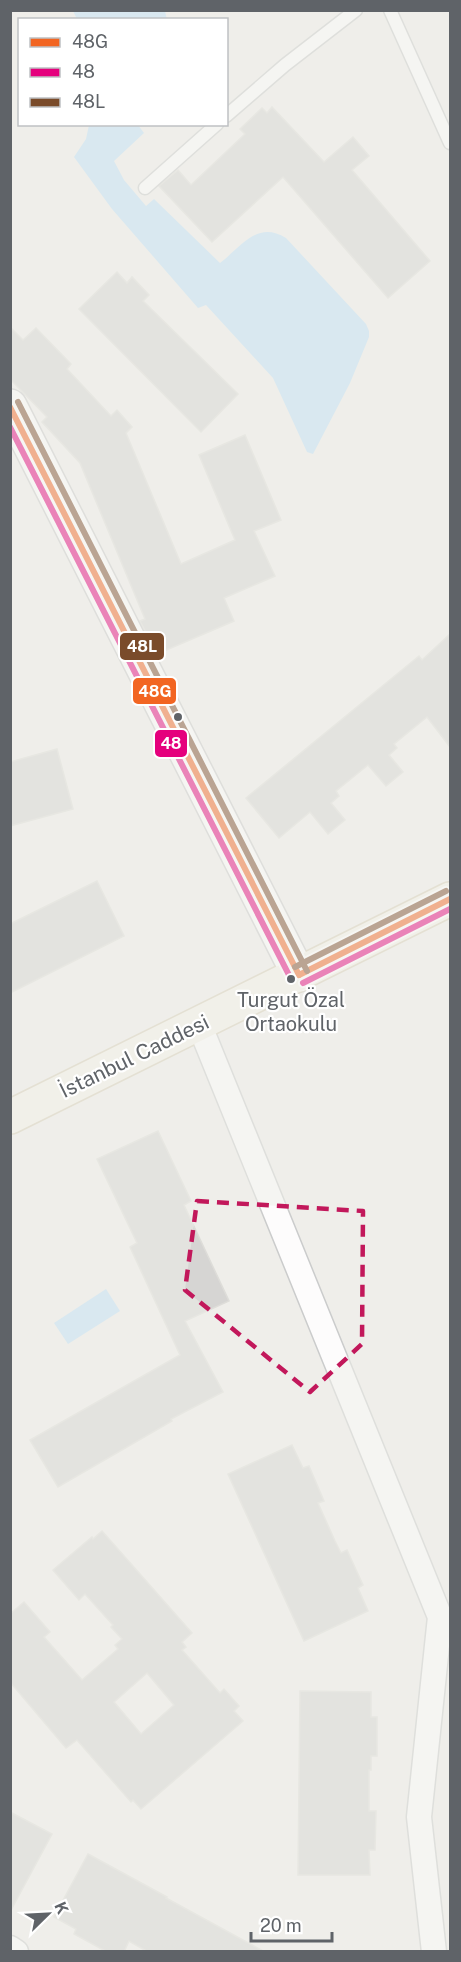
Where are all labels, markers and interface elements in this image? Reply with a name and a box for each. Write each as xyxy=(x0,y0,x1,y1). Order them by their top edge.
legend xyxy=(18,18,228,126)
text: 48G xyxy=(72,31,108,52)
text: 48 xyxy=(72,61,95,82)
text: 48L xyxy=(72,91,105,112)
line badge: 48L xyxy=(119,632,165,661)
text: 48L xyxy=(127,637,157,656)
line badge: 48G xyxy=(132,677,177,705)
text: 48G xyxy=(138,682,172,701)
unlabelled marker xyxy=(172,711,184,723)
line badge: 48 xyxy=(154,729,188,758)
text: 48 xyxy=(160,734,182,753)
marker: Turgut Özal Ortaokulu xyxy=(285,973,297,985)
place label: Turgut Özal Ortaokulu xyxy=(237,987,345,1036)
street label: İstanbul Caddesi xyxy=(55,1009,213,1103)
north arrow xyxy=(18,1884,78,1944)
text: K xyxy=(50,1899,72,1918)
scale bar xyxy=(251,1905,332,1943)
text: 20 m xyxy=(260,1915,302,1936)

